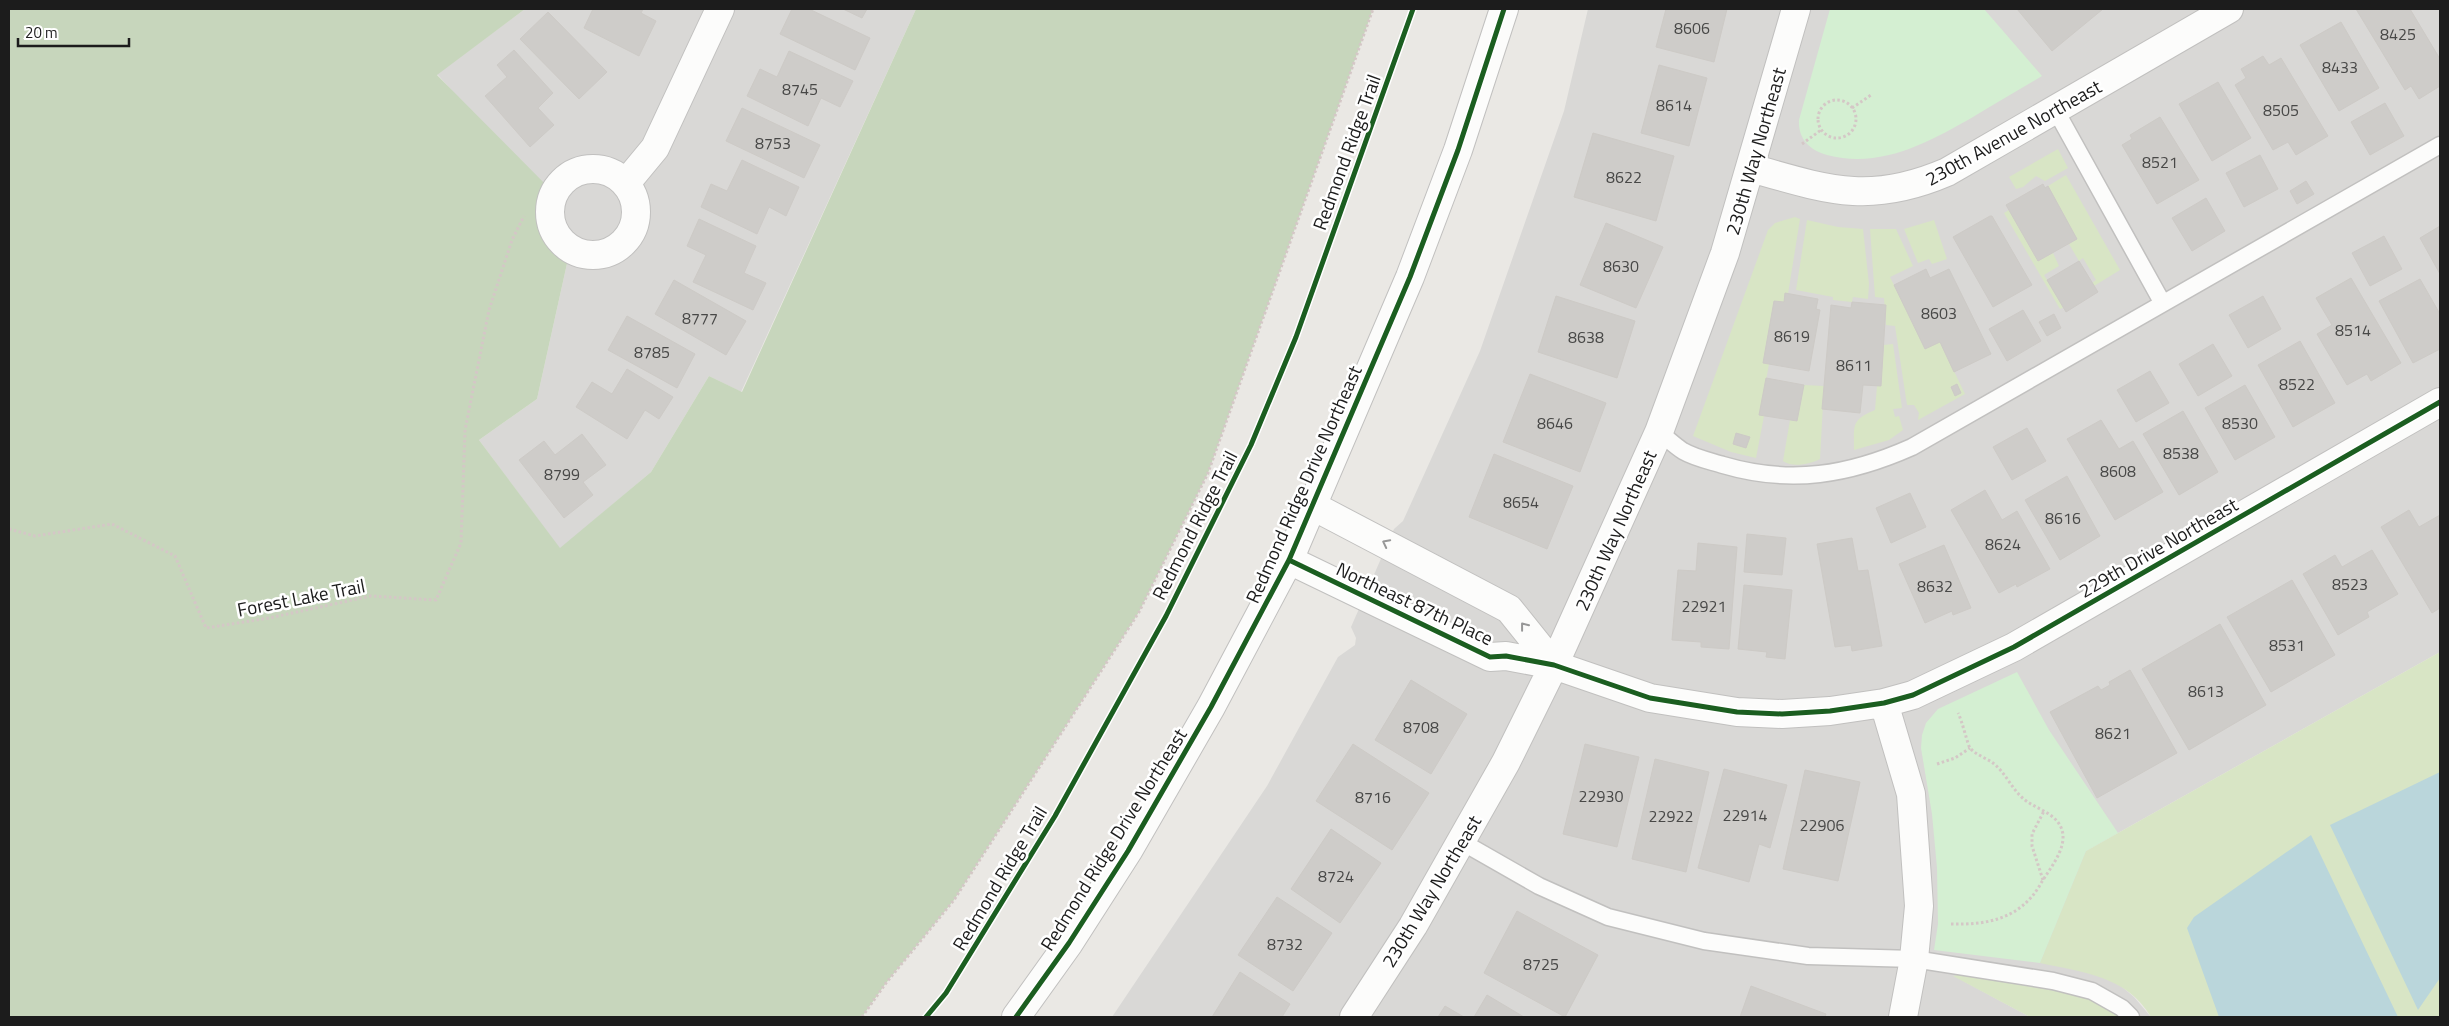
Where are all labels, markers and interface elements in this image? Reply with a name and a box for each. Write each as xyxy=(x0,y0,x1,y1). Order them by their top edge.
scale bar xyxy=(18,15,129,47)
house number: 8606 xyxy=(1674,16,1710,40)
text: 20 m xyxy=(25,21,58,44)
house number: 8425 xyxy=(2380,22,2416,46)
house number: 8433 xyxy=(2322,55,2358,79)
street label: 230th Way Northeast xyxy=(1717,63,1793,238)
street label: Redmond Ridge Trail xyxy=(1304,70,1388,234)
street label: 230th Avenue Northeast xyxy=(1920,71,2107,193)
house number: 8745 xyxy=(782,77,818,101)
house number: 8614 xyxy=(1656,93,1692,117)
house number: 8505 xyxy=(2263,98,2299,122)
house number: 8753 xyxy=(755,131,791,155)
house number: 8521 xyxy=(2142,150,2178,174)
house number: 8622 xyxy=(1606,165,1642,189)
house number: 8630 xyxy=(1603,254,1639,278)
house number: 8603 xyxy=(1921,301,1957,325)
house number: 8777 xyxy=(682,306,718,330)
house number: 8514 xyxy=(2335,318,2371,342)
house number: 8619 xyxy=(1774,324,1810,348)
house number: 8638 xyxy=(1568,325,1604,349)
house number: 8785 xyxy=(634,340,670,364)
house number: 8611 xyxy=(1836,353,1872,377)
street label: Redmond Ridge Drive Northeast xyxy=(1237,360,1369,608)
house number: 8522 xyxy=(2279,372,2315,396)
house number: 8646 xyxy=(1537,411,1573,435)
house number: 8530 xyxy=(2222,411,2258,435)
house number: 8538 xyxy=(2163,441,2199,465)
street label: Redmond Ridge Trail xyxy=(1144,445,1244,605)
street label: 230th Way Northeast xyxy=(1567,445,1664,615)
house number: 8608 xyxy=(2100,459,2136,483)
house number: 8799 xyxy=(544,462,580,486)
street label: 229th Drive Northeast xyxy=(2073,489,2243,604)
house number: 8654 xyxy=(1503,490,1539,514)
house number: 8616 xyxy=(2045,506,2081,530)
house number: 8624 xyxy=(1985,532,2021,556)
one-way arrow xyxy=(1382,539,1391,549)
street label: Northeast 87th Place xyxy=(1332,554,1498,652)
street label: Forest Lake Trail xyxy=(235,570,367,624)
house number: 8523 xyxy=(2332,572,2368,596)
house number: 8632 xyxy=(1917,574,1953,598)
house number: 22921 xyxy=(1682,594,1726,618)
one-way arrow xyxy=(1521,622,1530,632)
house number: 8531 xyxy=(2269,633,2305,657)
house number: 8613 xyxy=(2188,679,2224,703)
house number: 8708 xyxy=(1403,715,1439,739)
house number: 8621 xyxy=(2095,721,2131,745)
street label: Redmond Ridge Drive Northeast xyxy=(1032,722,1194,956)
house number: 22930 xyxy=(1579,784,1623,808)
house number: 8716 xyxy=(1355,785,1391,809)
street label: Redmond Ridge Trail xyxy=(944,800,1054,956)
house number: 22914 xyxy=(1723,803,1767,827)
house number: 22922 xyxy=(1649,804,1693,828)
street label: 230th Way Northeast xyxy=(1374,809,1488,973)
house number: 22906 xyxy=(1800,813,1844,837)
house number: 8724 xyxy=(1318,864,1354,888)
house number: 8732 xyxy=(1267,932,1303,956)
house number: 8725 xyxy=(1523,952,1559,976)

